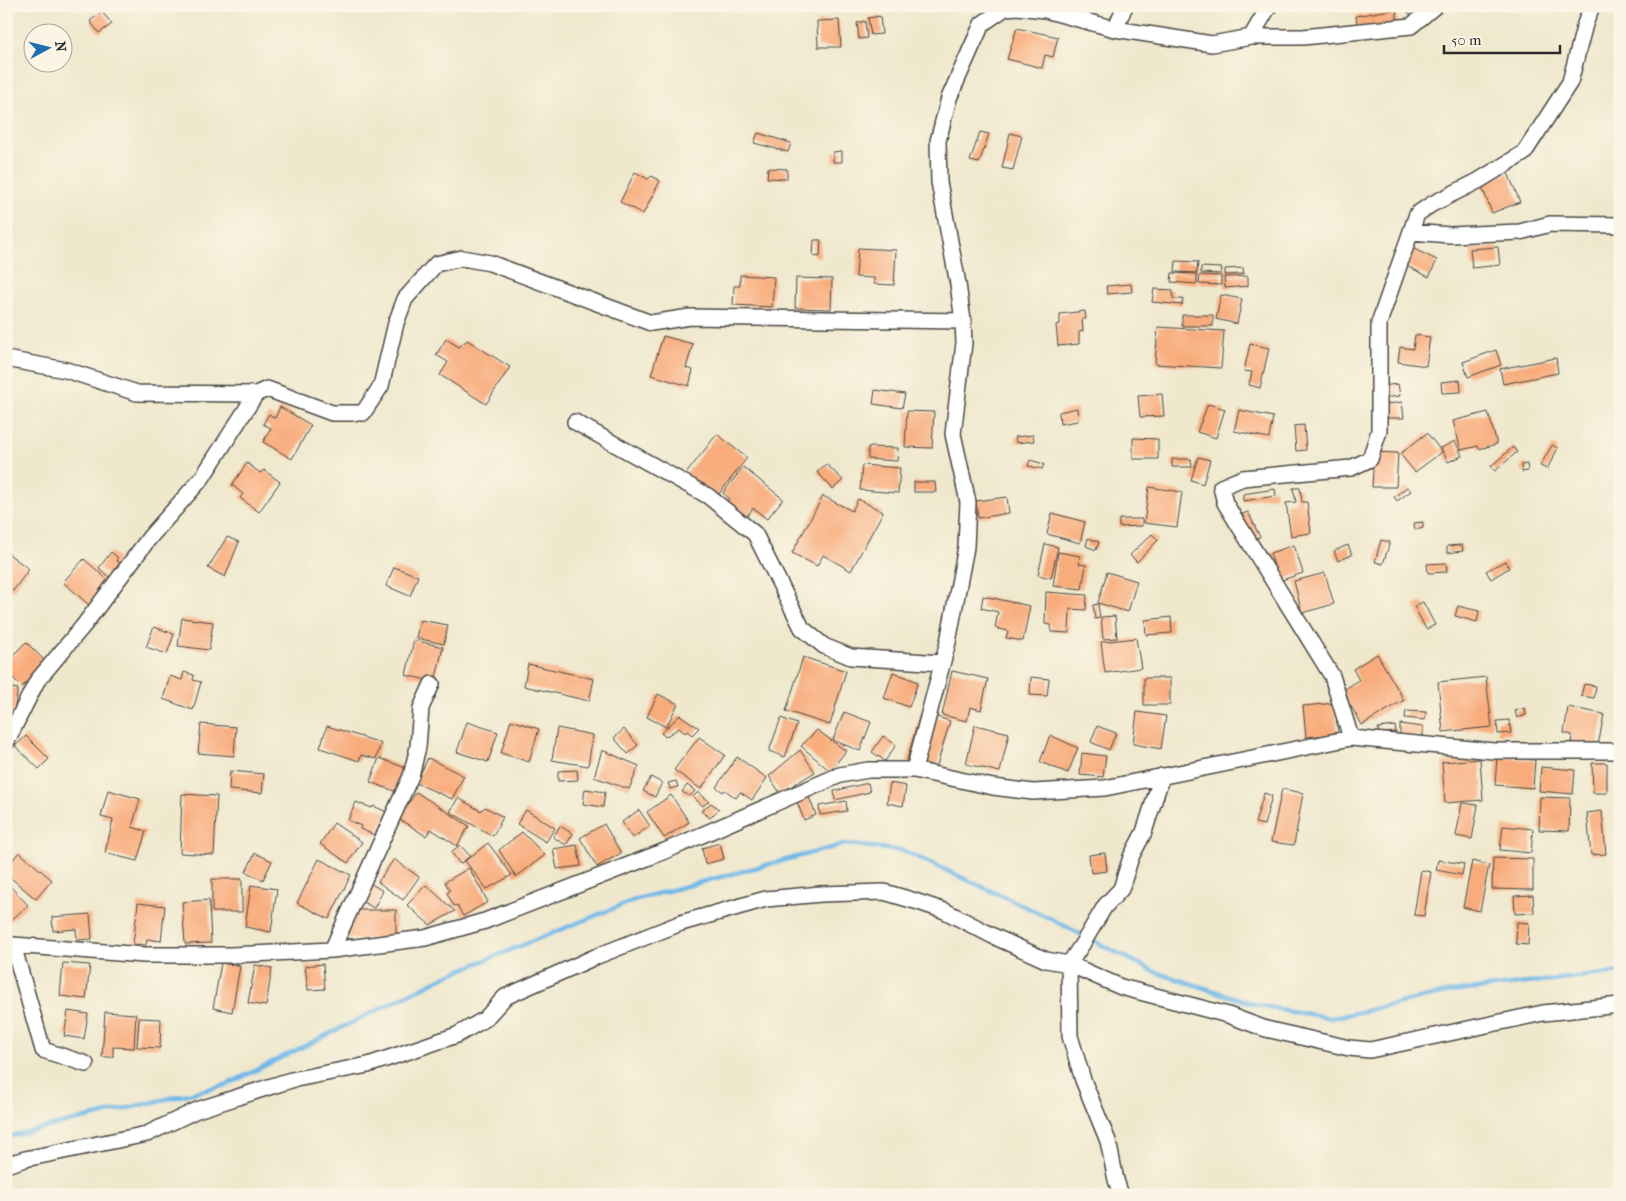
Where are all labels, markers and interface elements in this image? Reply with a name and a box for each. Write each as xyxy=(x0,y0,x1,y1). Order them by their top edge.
north arrow xyxy=(22,22,72,72)
scale bar xyxy=(1444,22,1560,54)
text: 50 m xyxy=(1451,31,1482,49)
text: N xyxy=(51,40,70,53)

